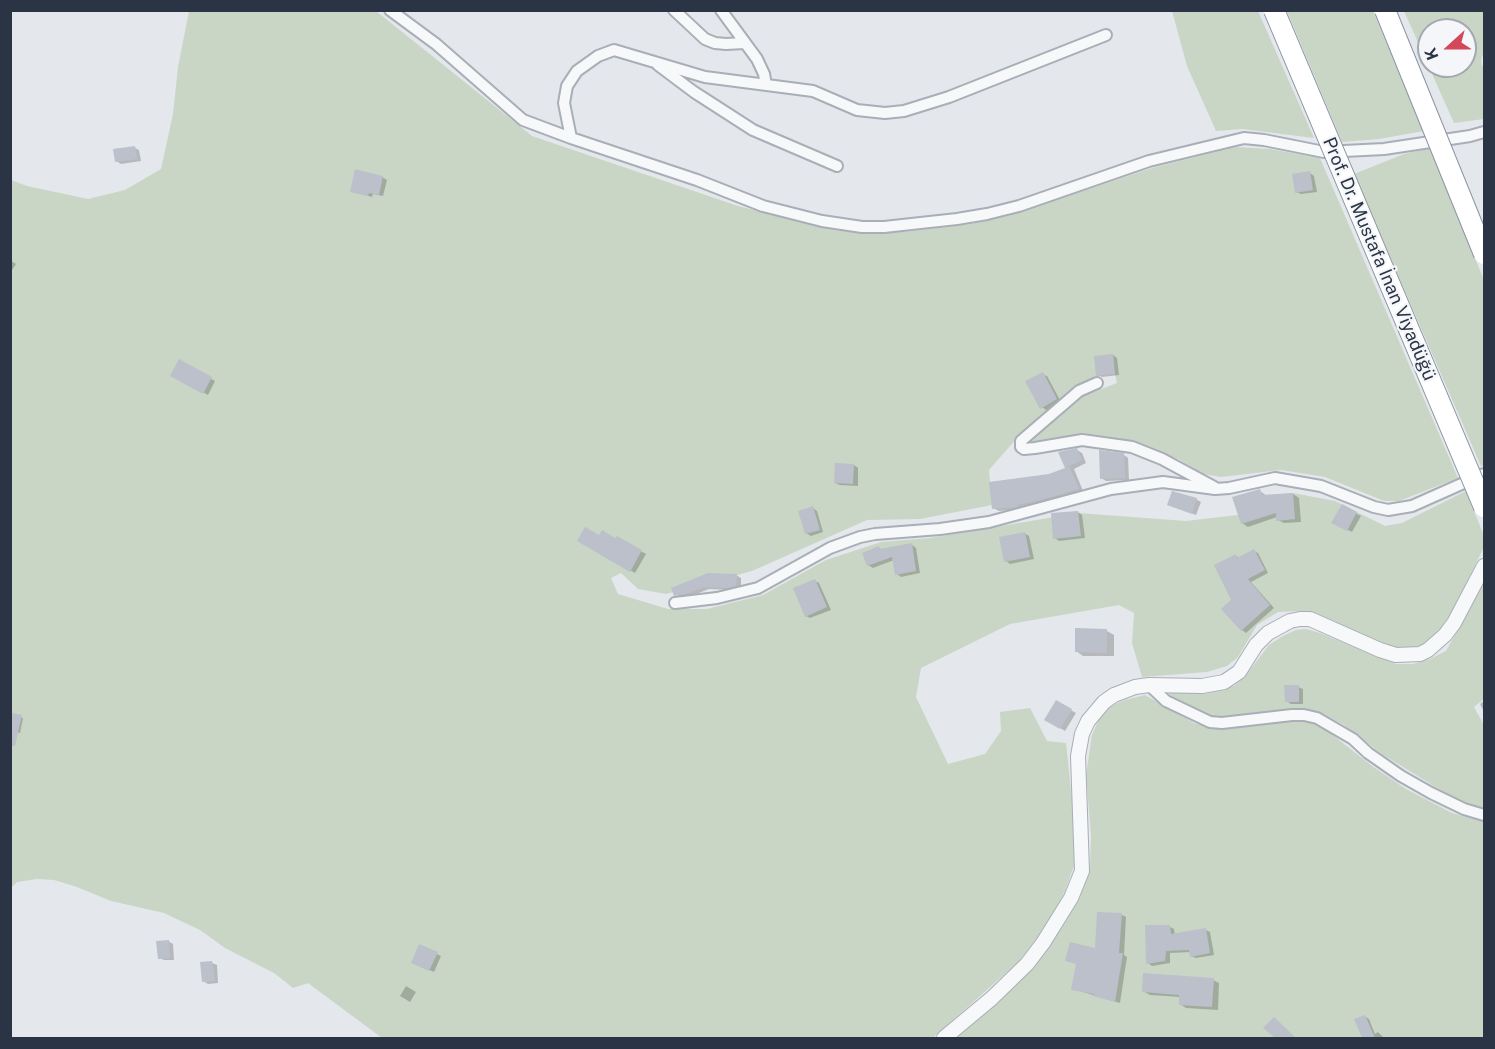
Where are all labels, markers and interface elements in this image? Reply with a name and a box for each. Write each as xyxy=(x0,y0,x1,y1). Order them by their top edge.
north arrow xyxy=(1417,18,1477,78)
text: K xyxy=(1421,45,1443,63)
street label: Prof. Dr. Mustafa İnan Viyadüğü xyxy=(1318,134,1440,384)

